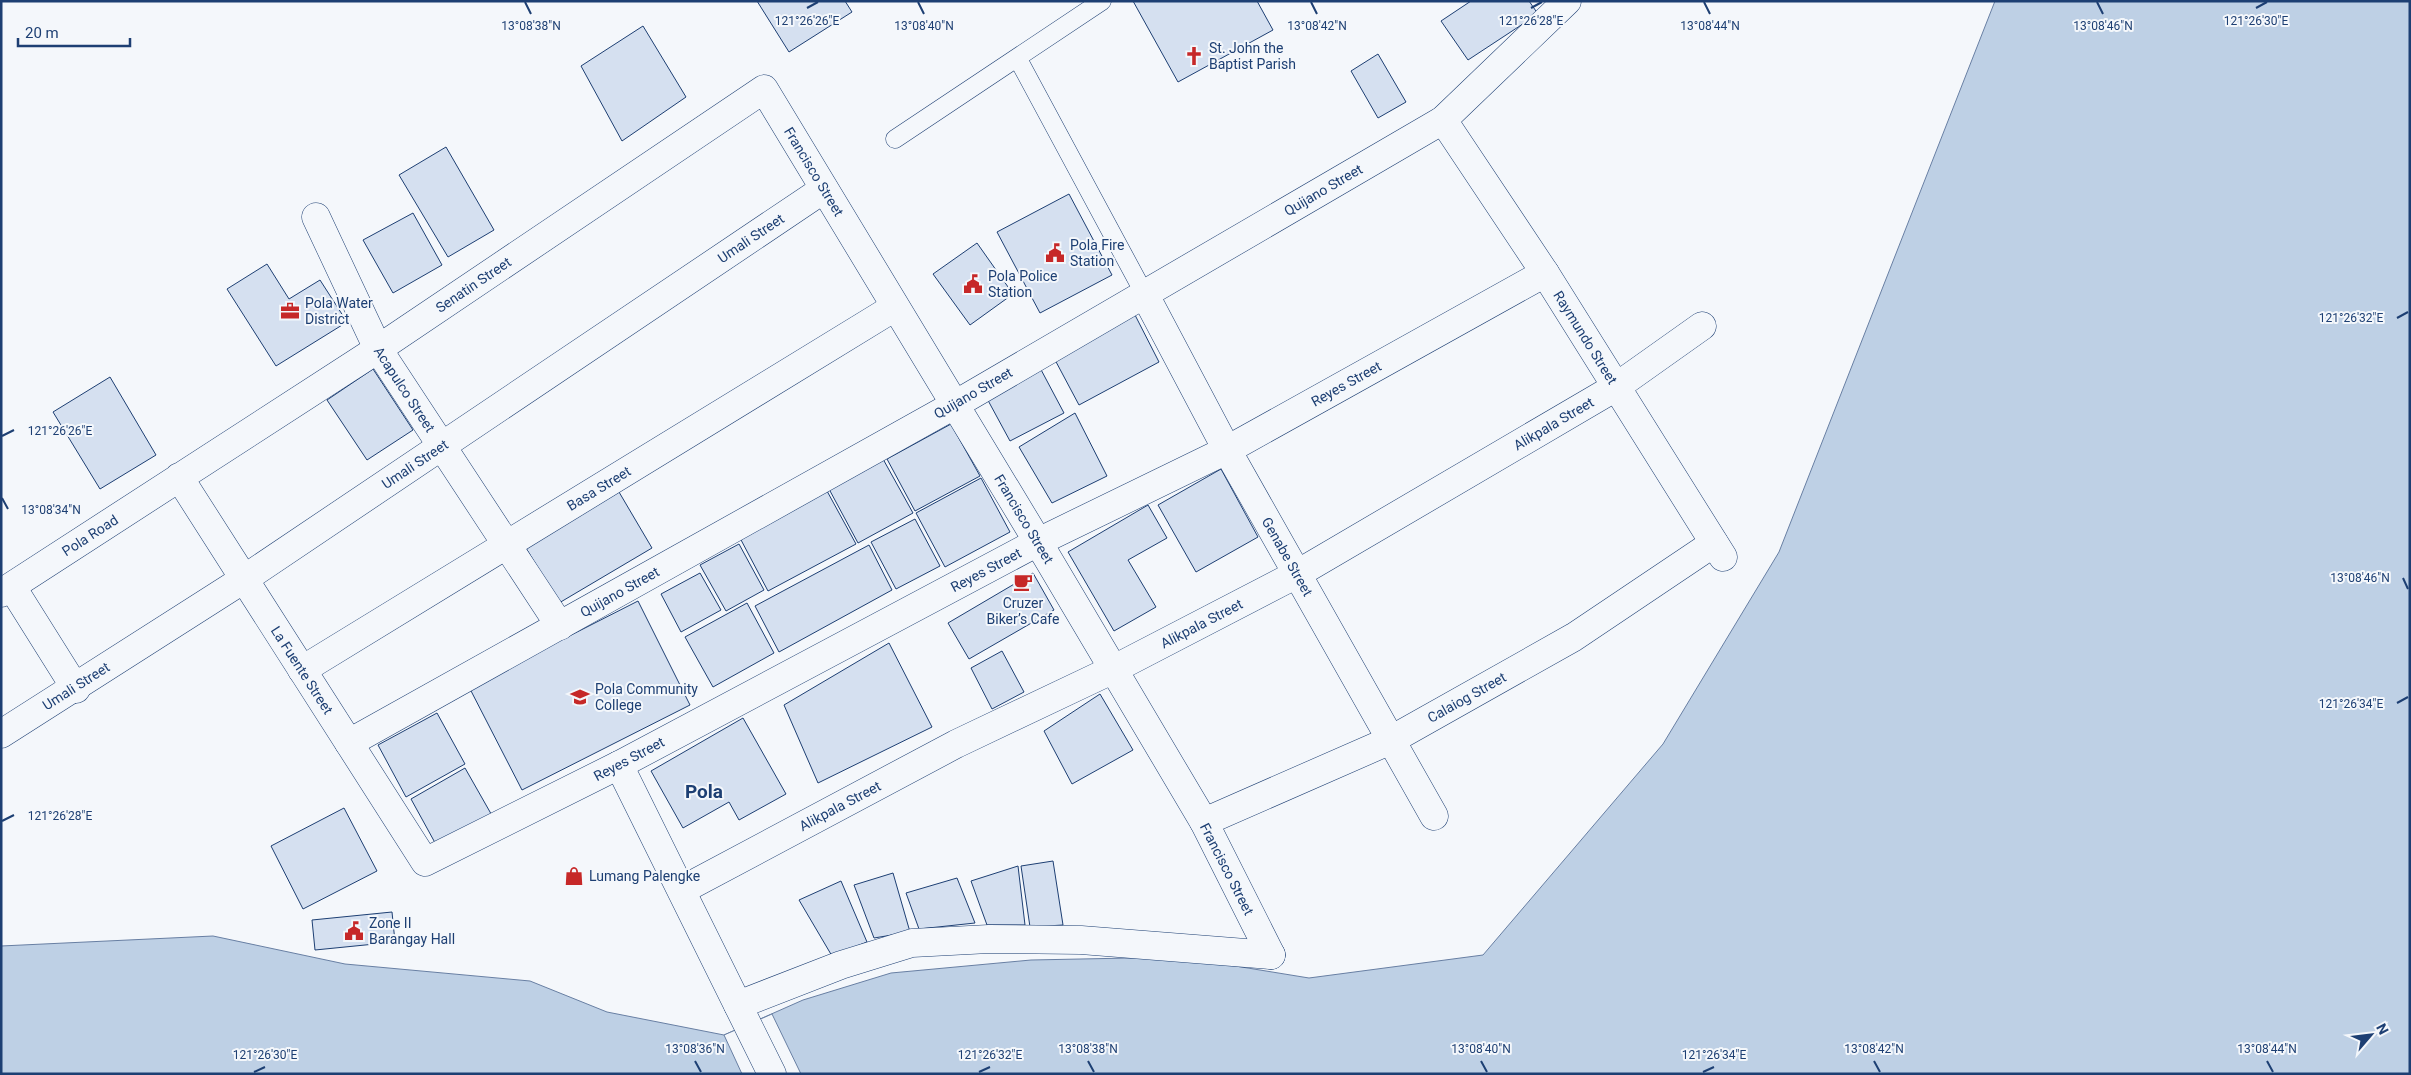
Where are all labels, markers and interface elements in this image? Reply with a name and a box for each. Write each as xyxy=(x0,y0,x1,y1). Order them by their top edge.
text: 121°26'26"E xyxy=(775,14,839,28)
text: 121°26'28"E xyxy=(1499,14,1563,28)
text: 121°26'30"E xyxy=(2224,14,2288,28)
scale bar xyxy=(18,15,130,47)
text: 13°08'38"N xyxy=(501,19,561,33)
text: 13°08'40"N xyxy=(894,19,954,33)
text: 13°08'42"N xyxy=(1287,19,1347,33)
text: 13°08'44"N xyxy=(1680,19,1740,33)
text: 13°08'46"N xyxy=(2073,19,2133,33)
text: 20 m xyxy=(25,24,59,42)
place label: St. John the Baptist Parish xyxy=(1209,40,1296,72)
church icon: St. John the Baptist Parish xyxy=(1183,45,1205,67)
street label: Francisco Street xyxy=(781,124,847,219)
street label: Quijano Street xyxy=(1281,161,1366,219)
street label: Umali Street xyxy=(715,210,787,266)
place label: Pola Fire Station xyxy=(1070,237,1124,269)
public building icon: Pola Fire Station xyxy=(1044,242,1066,264)
street label: Senatin Street xyxy=(433,254,514,316)
place label: Pola Police Station xyxy=(988,268,1058,300)
public building icon: Pola Police Station xyxy=(962,273,984,295)
street label: Raymundo Street xyxy=(1550,288,1621,387)
place label: Pola Water District xyxy=(305,295,373,327)
office icon: Pola Water District xyxy=(279,300,301,322)
text: 121°26'32"E xyxy=(2319,311,2383,325)
street label: Acapulco Street xyxy=(371,344,439,435)
street label: Reyes Street xyxy=(1308,358,1384,410)
street label: Quijano Street xyxy=(931,364,1015,422)
street label: Alikpala Street xyxy=(1511,394,1597,453)
text: 121°26'26"E xyxy=(28,424,92,438)
street label: Umali Street xyxy=(379,436,451,492)
street label: Basa Street xyxy=(564,463,634,514)
street label: Francisco Street xyxy=(991,472,1057,567)
text: 13°08'34"N xyxy=(21,503,81,517)
street label: Pola Road xyxy=(59,511,121,559)
street label: Genabe Street xyxy=(1259,514,1316,599)
street label: Reyes Street xyxy=(948,545,1024,595)
street label: Quijano Street xyxy=(577,563,662,620)
cafe icon: Cruzer Biker’s Cafe xyxy=(1012,571,1034,593)
text: 13°08'46"N xyxy=(2330,571,2390,585)
place label: Cruzer Biker’s Cafe xyxy=(987,595,1059,627)
street label: Alikpala Street xyxy=(1158,596,1246,651)
street label: La Fuente Street xyxy=(268,623,337,717)
street label: Umali Street xyxy=(40,659,113,713)
street label: Calaiog Street xyxy=(1425,669,1509,726)
place label: Pola Community College xyxy=(595,681,698,713)
school or university icon: Pola Community College xyxy=(569,686,591,708)
text: 121°26'34"E xyxy=(2319,697,2383,711)
street label: Reyes Street xyxy=(591,734,667,784)
street label: Alikpala Street xyxy=(796,777,884,834)
district label: Pola xyxy=(685,780,723,803)
text: 121°26'28"E xyxy=(28,809,92,823)
street label: Francisco Street xyxy=(1197,820,1257,918)
shop icon: Lumang Palengke xyxy=(563,865,585,887)
place label: Lumang Palengke xyxy=(589,868,700,884)
place label: Zone II Barangay Hall xyxy=(369,915,455,947)
public building icon: Zone II Barangay Hall xyxy=(343,920,365,942)
north arrow xyxy=(2346,1010,2396,1060)
text: N xyxy=(2373,1021,2392,1037)
text: 13°08'36"N xyxy=(665,1042,725,1056)
text: 13°08'38"N xyxy=(1058,1042,1118,1056)
text: 13°08'40"N xyxy=(1451,1042,1511,1056)
text: 13°08'42"N xyxy=(1844,1042,1904,1056)
text: 13°08'44"N xyxy=(2237,1042,2297,1056)
text: 121°26'30"E xyxy=(233,1048,297,1062)
text: 121°26'32"E xyxy=(958,1048,1022,1062)
text: 121°26'34"E xyxy=(1682,1048,1746,1062)

